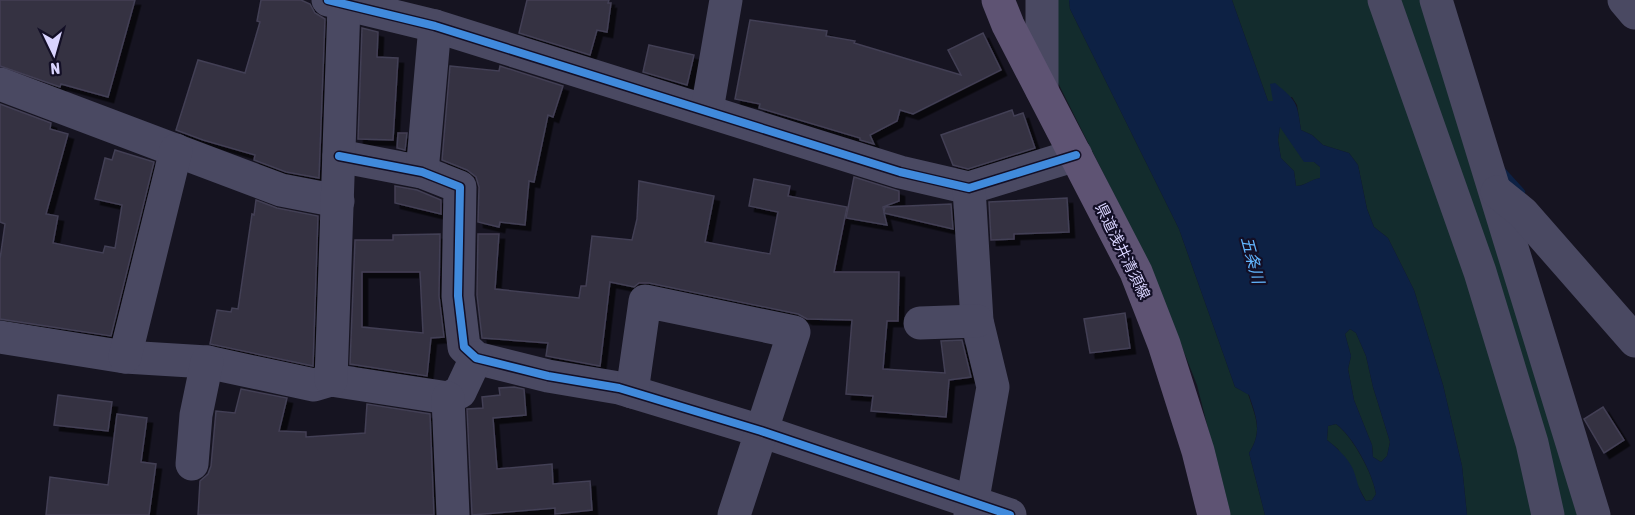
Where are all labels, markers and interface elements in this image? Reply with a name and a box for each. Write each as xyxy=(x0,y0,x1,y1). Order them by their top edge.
north arrow xyxy=(24,24,84,84)
text: N xyxy=(50,60,61,78)
street label: 県道浅井清須線 xyxy=(1092,200,1154,302)
water label: 五条川 xyxy=(1238,234,1268,287)

